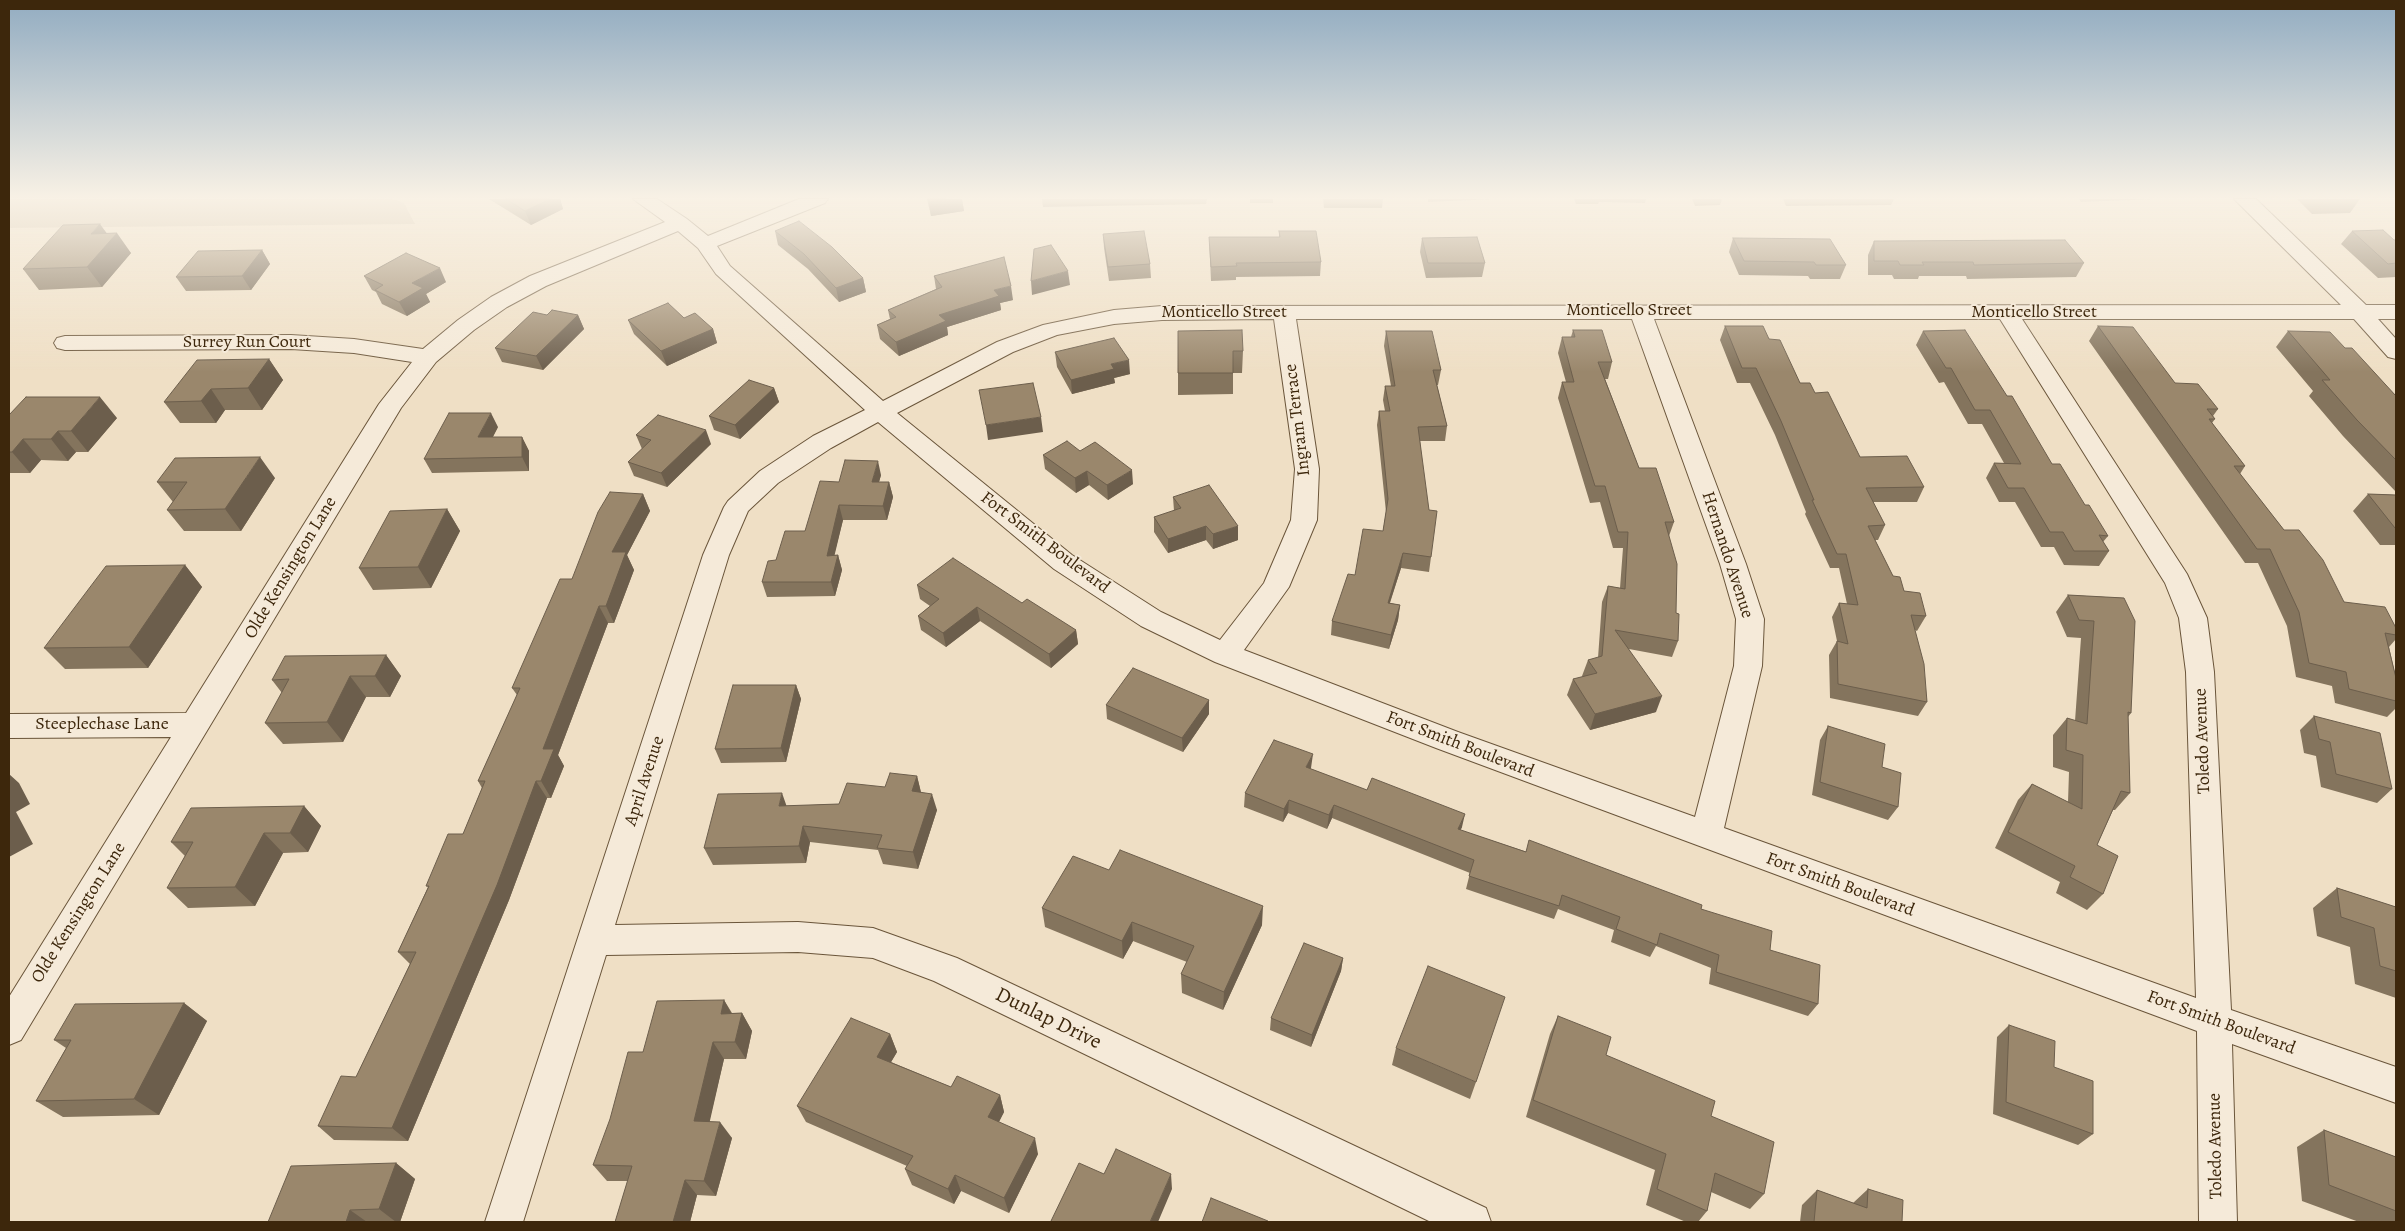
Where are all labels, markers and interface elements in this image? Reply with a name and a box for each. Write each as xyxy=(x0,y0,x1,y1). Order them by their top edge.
street label: Monticello Street xyxy=(1566,300,1692,322)
street label: Monticello Street xyxy=(1161,302,1287,324)
street label: Monticello Street xyxy=(1971,302,2097,324)
street label: Surrey Run Court xyxy=(183,332,311,354)
street label: Ingram Terrace xyxy=(1280,363,1316,477)
street label: Fort Smith Boulevard xyxy=(976,487,1114,599)
street label: Hernando Avenue xyxy=(1696,489,1758,621)
street label: Olde Kensington Lane xyxy=(240,493,342,643)
street label: Toledo Avenue xyxy=(2190,688,2216,794)
street label: Fort Smith Boulevard xyxy=(1383,707,1537,783)
street label: Steeplechase Lane xyxy=(35,714,169,736)
street label: April Avenue xyxy=(620,733,670,829)
street label: Olde Kensington Lane xyxy=(27,839,131,987)
street label: Fort Smith Boulevard xyxy=(1763,848,1917,922)
street label: Dunlap Drive xyxy=(991,982,1105,1056)
street label: Fort Smith Boulevard xyxy=(2144,986,2298,1060)
street label: Toledo Avenue xyxy=(2204,1093,2228,1199)

